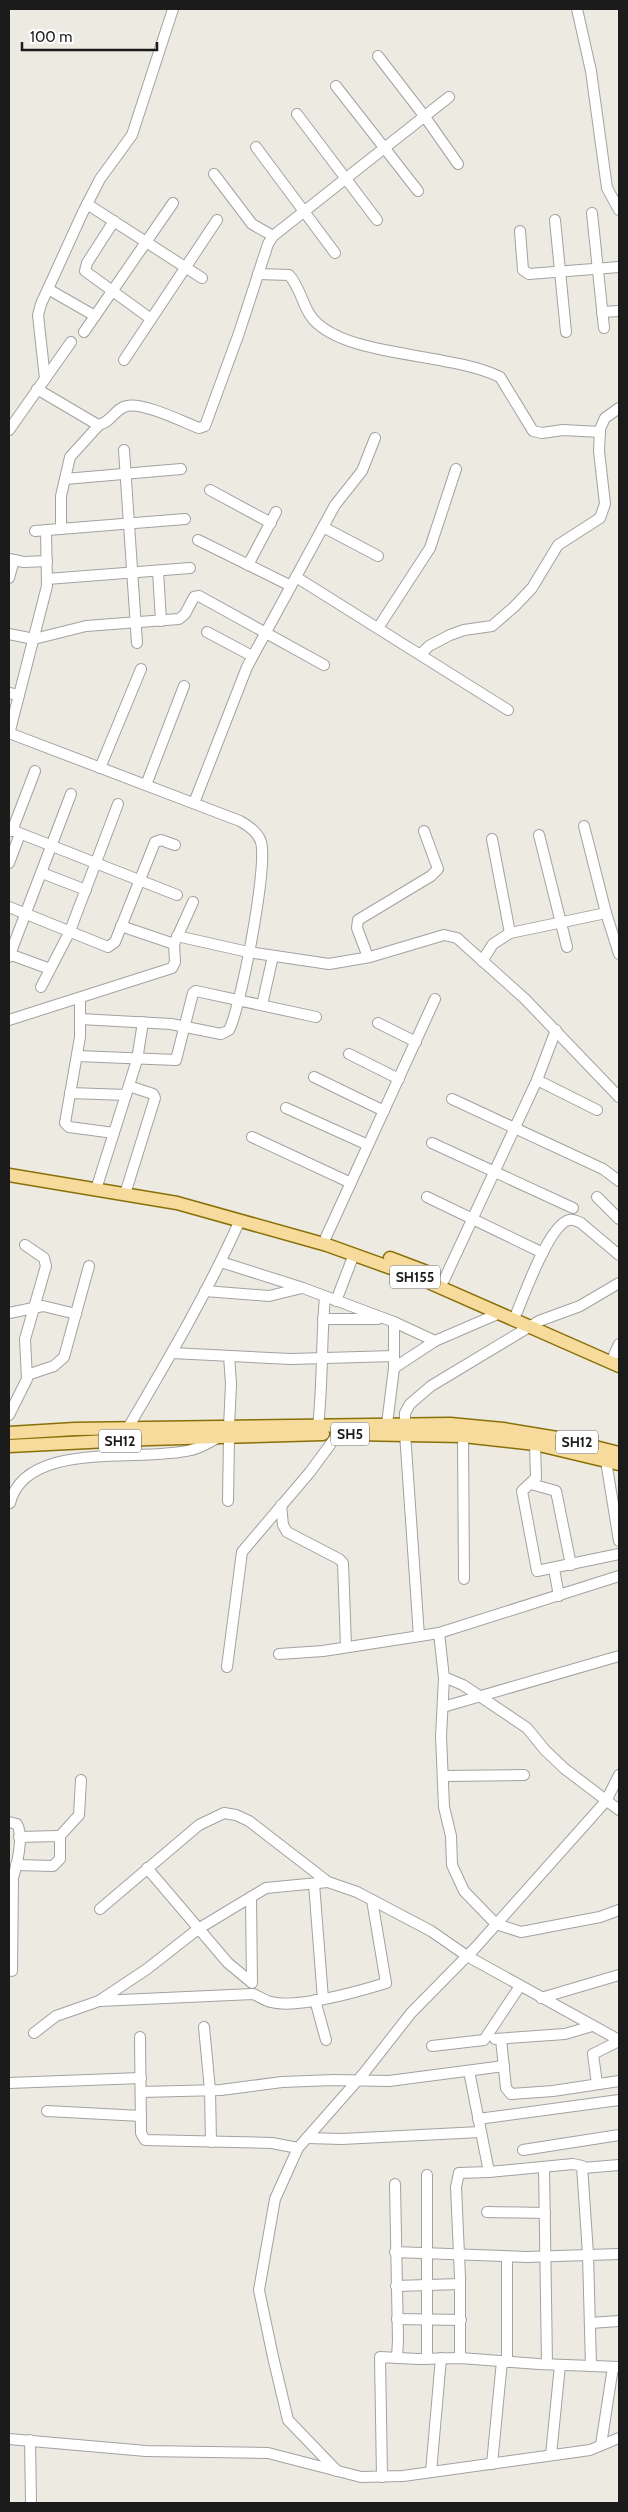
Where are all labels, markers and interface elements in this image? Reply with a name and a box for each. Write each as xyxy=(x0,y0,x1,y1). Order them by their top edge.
scale bar xyxy=(22,20,158,52)
text: 100 m xyxy=(30,28,72,46)
road number: SH155 xyxy=(390,1266,440,1288)
road number: SH5 xyxy=(331,1422,369,1446)
road number: SH12 xyxy=(99,1430,141,1452)
road number: SH12 xyxy=(556,1430,598,1454)

